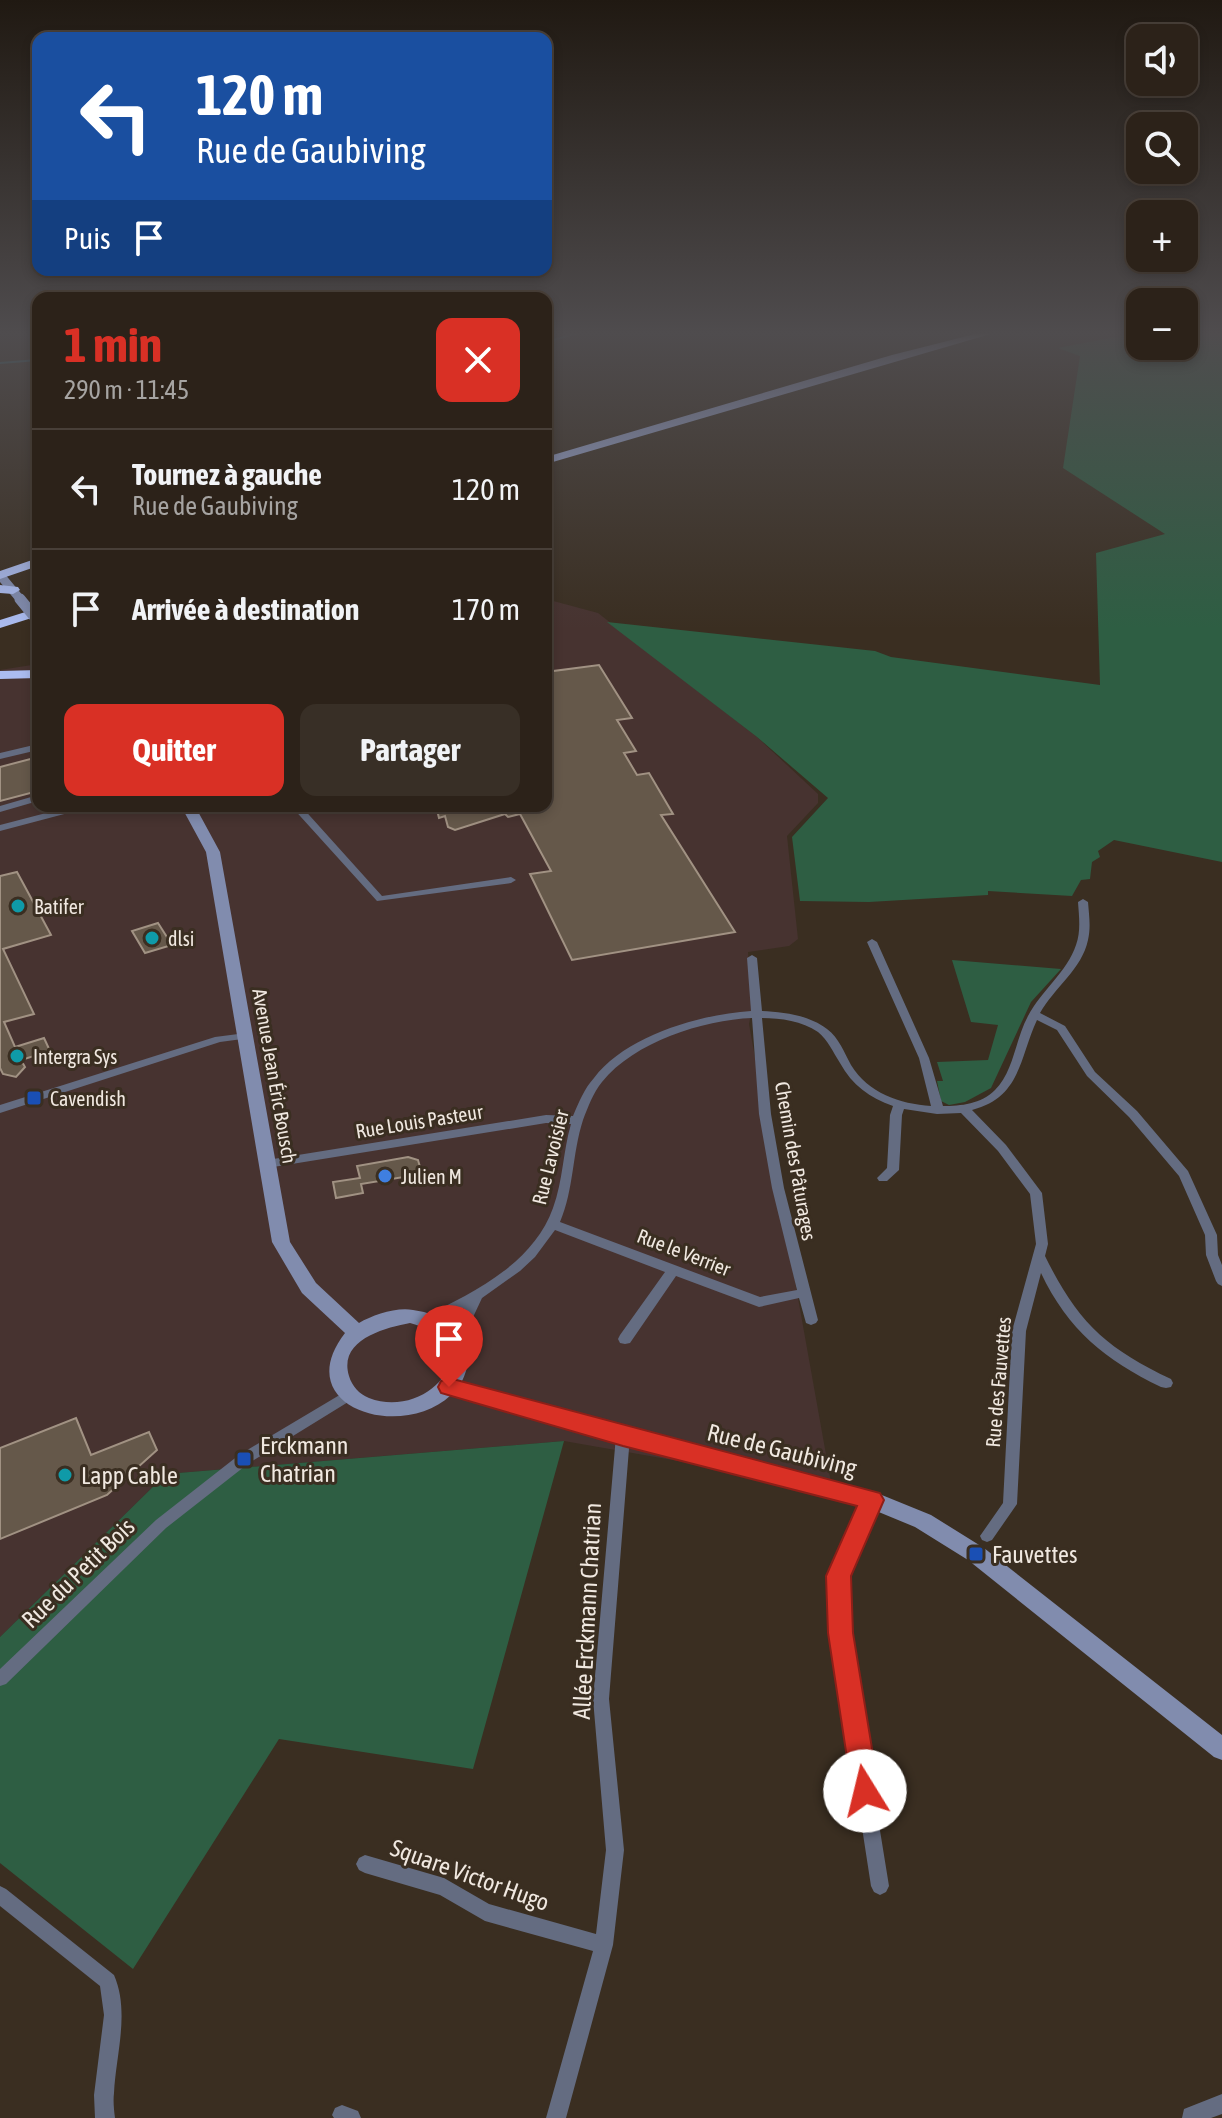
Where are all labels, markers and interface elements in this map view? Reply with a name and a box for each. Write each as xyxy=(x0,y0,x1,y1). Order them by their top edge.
map controls xyxy=(1126,24,1198,360)
button: sound xyxy=(1126,24,1198,96)
text: 120 m xyxy=(196,63,323,127)
icon: left xyxy=(64,64,168,168)
button: search xyxy=(1126,112,1198,184)
text: Rue de Gaubiving xyxy=(196,129,426,171)
button: + xyxy=(1126,200,1198,272)
icon: arrive xyxy=(127,216,171,260)
text: Puis xyxy=(64,221,111,255)
button: − xyxy=(1126,288,1198,360)
text: 1 min xyxy=(64,317,162,372)
button: close xyxy=(436,318,520,402)
text: 290 m · 11:45 xyxy=(64,375,189,405)
text: Tournez à gauche xyxy=(132,457,322,491)
icon: left xyxy=(64,467,108,511)
text: 120 m xyxy=(452,472,520,506)
text: Rue de Gaubiving xyxy=(132,491,298,521)
icon: arrive xyxy=(64,587,108,631)
text: Arrivée à destination xyxy=(132,592,359,626)
text: 170 m xyxy=(452,592,520,626)
button: Quitter xyxy=(64,704,284,796)
button: Partager xyxy=(300,704,520,796)
place label: Batifer xyxy=(34,895,85,918)
marker: Batifer xyxy=(9,897,27,915)
place label: dlsi xyxy=(168,927,194,950)
marker: dlsi xyxy=(143,929,161,947)
street label: Avenue Jean Éric Bousch xyxy=(248,987,302,1165)
place label: Intergra Sys xyxy=(33,1045,117,1068)
marker: Intergra Sys xyxy=(8,1047,26,1065)
street label: Chemin des Pâturages xyxy=(771,1080,821,1242)
place label: Cavendish xyxy=(50,1087,126,1110)
marker: Cavendish xyxy=(25,1089,43,1107)
street label: Rue Louis Pasteur xyxy=(354,1099,485,1142)
street label: Rue Lavoisier xyxy=(527,1106,573,1207)
place label: Julien M xyxy=(401,1165,462,1188)
marker: Julien M xyxy=(376,1167,394,1185)
street label: Rue le Verrier xyxy=(634,1224,735,1281)
pin xyxy=(415,1305,483,1387)
street label: Rue des Fauvettes xyxy=(981,1316,1015,1448)
icon: arrive xyxy=(427,1317,471,1361)
street label: Rue de Gaubiving xyxy=(704,1418,860,1482)
place label: Erckmann Chatrian xyxy=(260,1432,348,1487)
marker: Erckmann Chatrian xyxy=(235,1450,253,1468)
place label: Lapp Cable xyxy=(81,1462,178,1489)
marker: Lapp Cable xyxy=(56,1466,74,1484)
street label: Allée Erckmann Chatrian xyxy=(568,1502,606,1720)
street label: Rue du Petit Bois xyxy=(16,1513,140,1633)
place label: Fauvettes xyxy=(992,1541,1077,1568)
marker: Fauvettes xyxy=(967,1545,985,1563)
position arrow xyxy=(823,1749,907,1833)
street label: Square Victor Hugo xyxy=(387,1834,553,1916)

